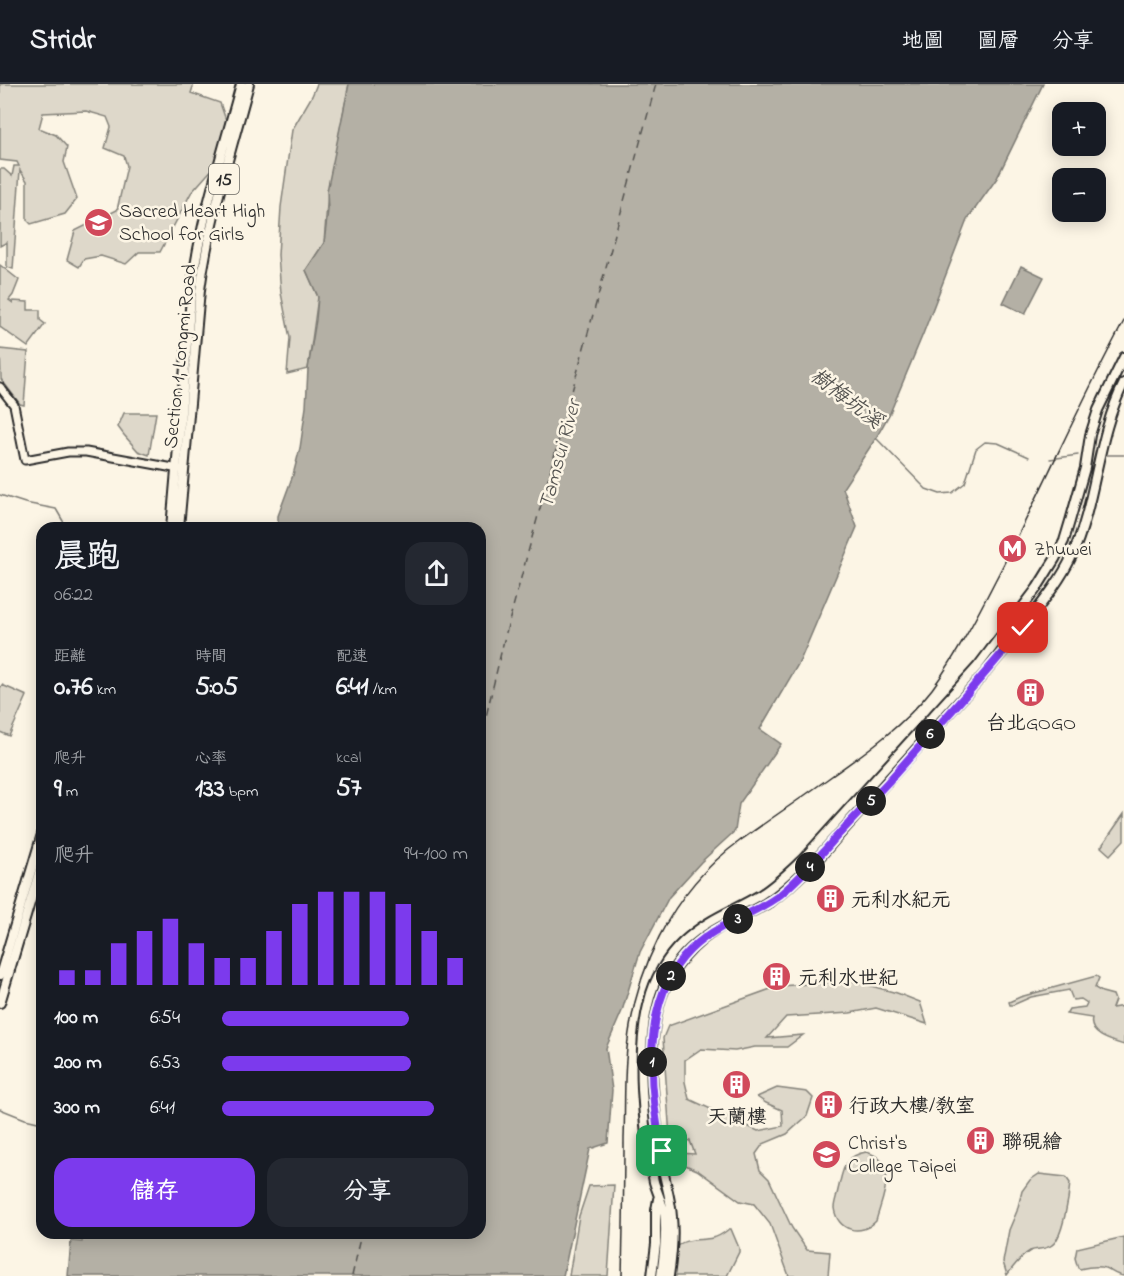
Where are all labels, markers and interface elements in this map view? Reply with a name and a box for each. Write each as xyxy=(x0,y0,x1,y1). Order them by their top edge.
text: Stridr xyxy=(30,21,96,62)
text: 地圖 xyxy=(902,27,944,57)
text: 圖層 xyxy=(977,27,1019,57)
text: 分享 xyxy=(1052,27,1094,57)
map controls xyxy=(1052,102,1106,222)
button: + xyxy=(1052,102,1106,156)
road number: 15 xyxy=(209,164,239,194)
button: − xyxy=(1052,168,1106,222)
place label: Sacred Heart High School for Girls xyxy=(119,198,265,250)
school or university icon: Sacred Heart High School for Girls xyxy=(82,206,114,238)
street label: Section 1, Longmi Road xyxy=(157,263,207,450)
water label: 樹梅坑溪 xyxy=(803,362,889,437)
water label: Tamsui River xyxy=(532,394,590,512)
metro station icon: Zhuwei xyxy=(997,532,1029,564)
text: 晨跑 xyxy=(54,534,120,582)
place label: Zhuwei xyxy=(1034,536,1092,565)
button: share xyxy=(405,542,468,605)
text: 06:22 xyxy=(54,581,93,610)
pin xyxy=(997,602,1048,653)
icon: check xyxy=(1006,611,1039,644)
text: 距離 xyxy=(54,645,86,669)
text: 時間 xyxy=(195,645,227,669)
text: 配速 xyxy=(336,645,368,669)
text: 0.76 xyxy=(54,669,93,707)
text: 5:05 xyxy=(195,669,238,707)
text: 6:41 xyxy=(336,669,369,707)
building icon: 台北GOGO xyxy=(1015,676,1047,708)
text: km xyxy=(93,678,116,702)
text: /km xyxy=(369,678,397,702)
place label: 台北GOGO xyxy=(986,710,1076,739)
pin: 6 xyxy=(915,719,945,749)
text: 6 xyxy=(926,722,934,746)
text: kcal xyxy=(336,746,361,770)
text: 爬升 xyxy=(54,747,86,771)
text: 心率 xyxy=(195,747,227,771)
text: 57 xyxy=(336,770,362,808)
text: 9 xyxy=(54,771,62,809)
text: 133 xyxy=(195,771,225,809)
text: m xyxy=(62,780,78,804)
text: bpm xyxy=(225,780,258,804)
pin: 5 xyxy=(856,786,886,816)
text: 5 xyxy=(866,789,876,813)
text: 94–100 m xyxy=(404,840,468,869)
text: 爬升 xyxy=(54,842,94,871)
pin: 4 xyxy=(795,852,825,882)
text: 4 xyxy=(807,855,813,879)
building icon: 元利水紀元 xyxy=(814,883,846,915)
place label: 元利水紀元 xyxy=(851,887,951,916)
pin: 3 xyxy=(723,904,753,934)
text: 3 xyxy=(735,907,741,931)
pin: 2 xyxy=(656,961,686,991)
building icon: 元利水世紀 xyxy=(761,961,793,993)
text: 2 xyxy=(667,964,675,988)
place label: 元利水世紀 xyxy=(798,965,898,994)
text: 100 m xyxy=(54,1004,98,1033)
text: 6:54 xyxy=(150,1004,180,1033)
pin: 1 xyxy=(637,1047,667,1077)
text: 200 m xyxy=(54,1049,102,1078)
text: 6:53 xyxy=(150,1049,180,1078)
text: 1 xyxy=(649,1050,655,1074)
building icon: 天蘭樓 xyxy=(721,1069,753,1101)
building icon: 行政大樓/教室 xyxy=(812,1089,844,1121)
place label: 行政大樓/教室 xyxy=(849,1093,975,1122)
text: 300 m xyxy=(54,1094,100,1123)
text: 6:41 xyxy=(150,1094,175,1123)
place label: 天蘭樓 xyxy=(707,1104,767,1133)
pin xyxy=(636,1125,687,1176)
building icon: 聯硯繪 xyxy=(965,1125,997,1157)
place label: 聯硯繪 xyxy=(1002,1129,1062,1158)
place label: Christ's College Taipei xyxy=(848,1130,957,1183)
icon: arrive xyxy=(645,1134,678,1167)
school or university icon: Christ's College Taipei xyxy=(811,1138,843,1170)
button: 儲存 xyxy=(54,1158,255,1227)
button: 分享 xyxy=(267,1158,468,1227)

